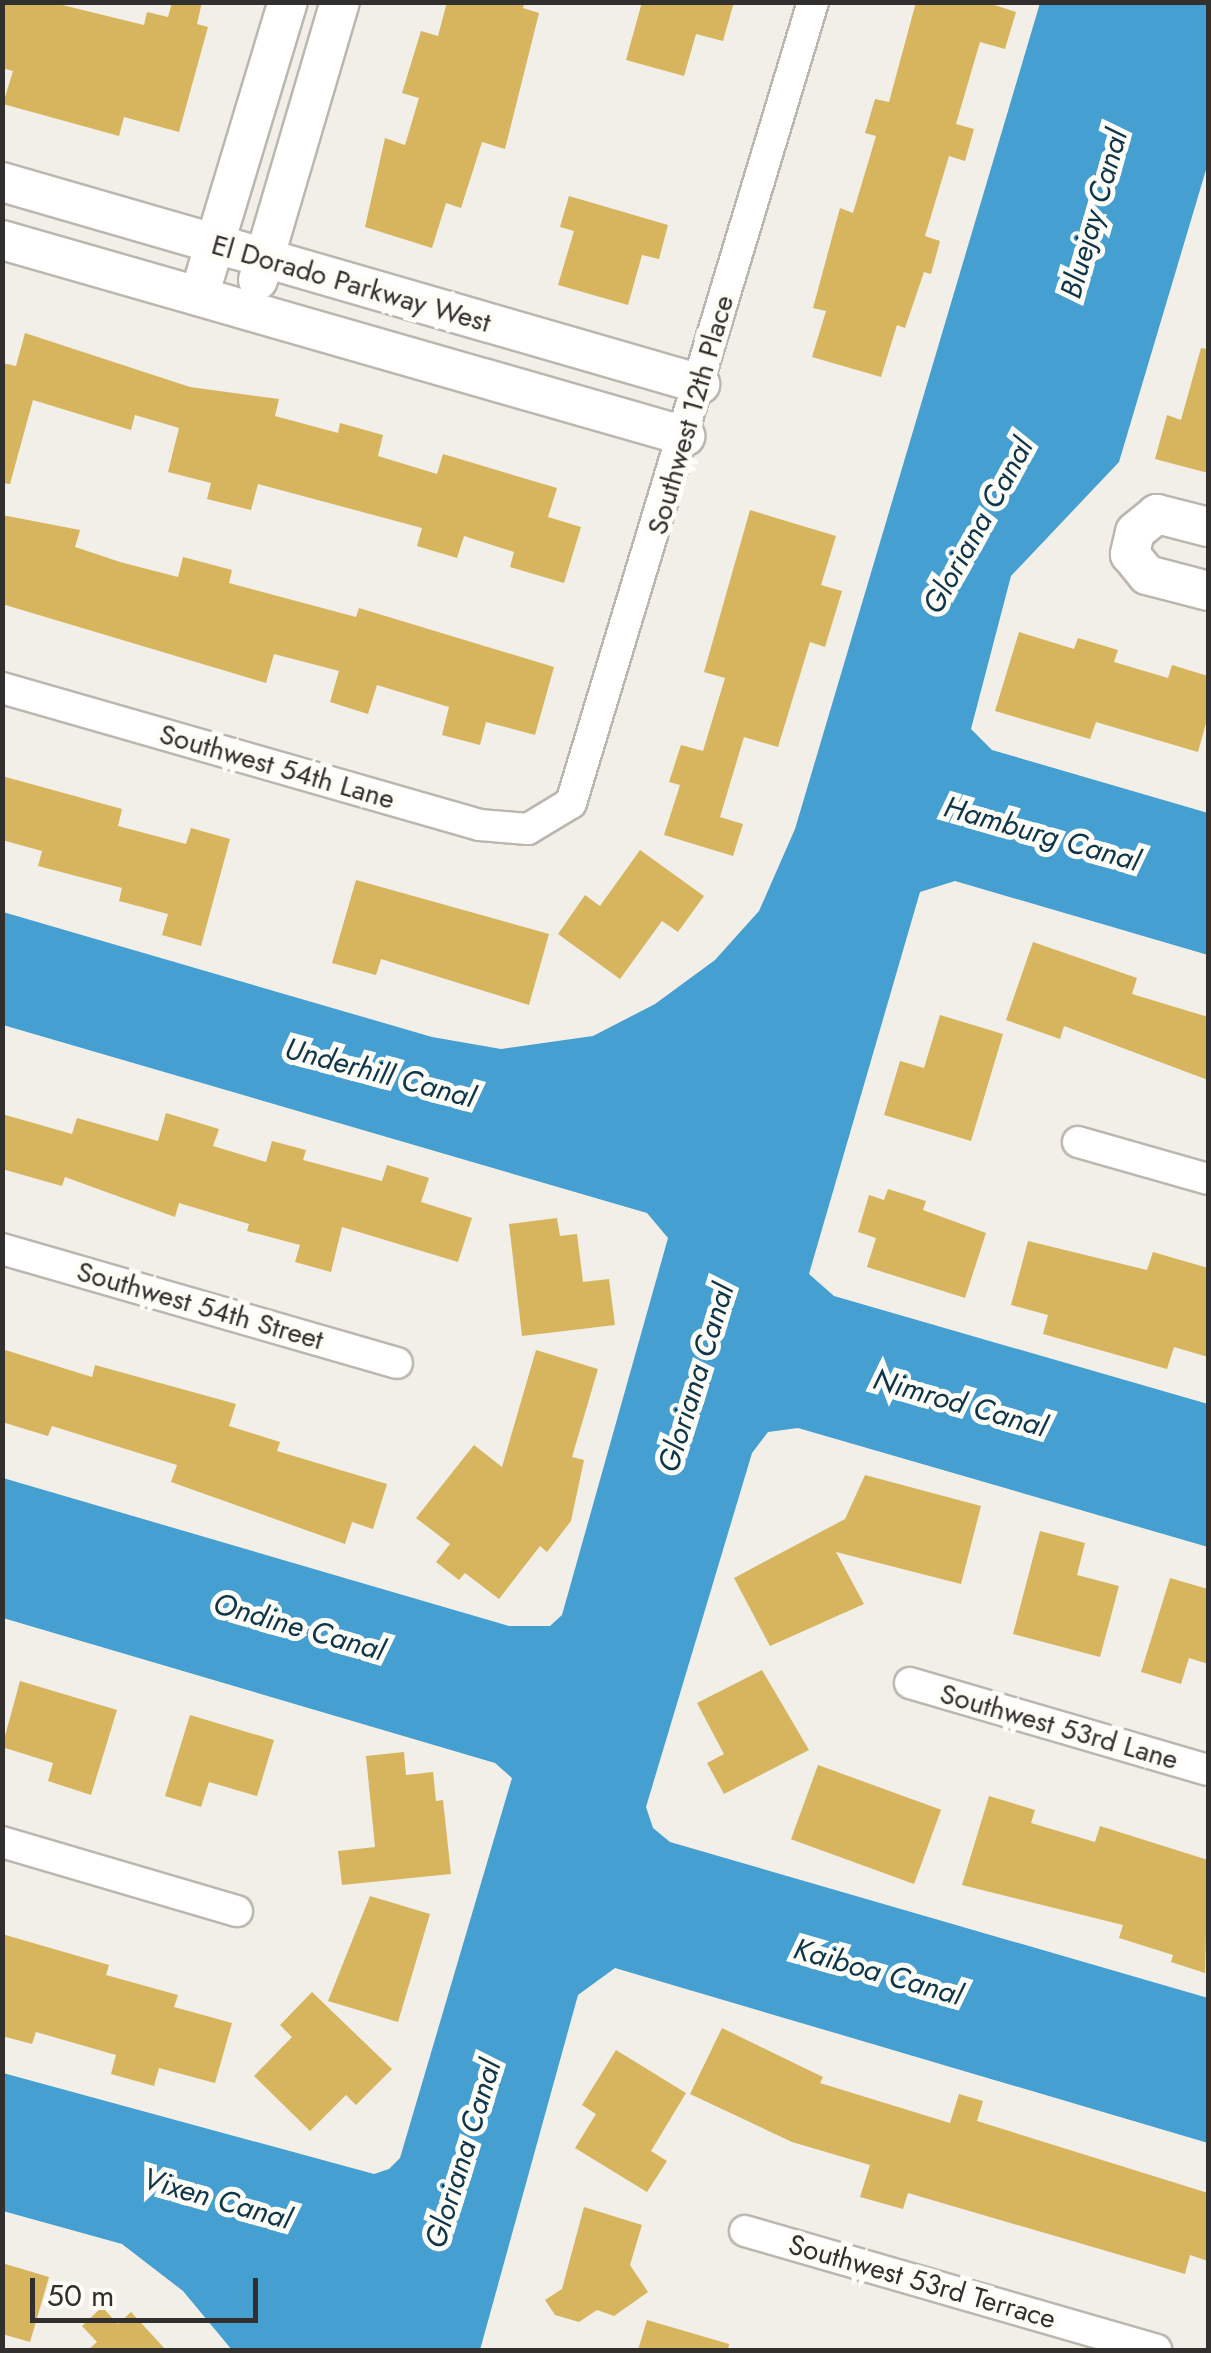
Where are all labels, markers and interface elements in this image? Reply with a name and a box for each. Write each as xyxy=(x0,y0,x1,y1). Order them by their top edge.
water label: Bluejay Canal xyxy=(1053,125,1135,303)
street label: El Dorado Parkway West xyxy=(208,228,494,340)
street label: Southwest 12th Place xyxy=(641,291,741,539)
water label: Gloriana Canal xyxy=(915,432,1041,620)
street label: Southwest 54th Lane xyxy=(155,717,399,817)
water label: Hamburg Canal xyxy=(940,789,1144,879)
water label: Underhill Canal xyxy=(281,1030,479,1116)
street label: Southwest 54th Street xyxy=(73,1255,327,1357)
water label: Gloriana Canal xyxy=(650,1279,742,1477)
water label: Nimrod Canal xyxy=(869,1361,1051,1445)
water label: Ondine Canal xyxy=(209,1585,389,1669)
street label: Southwest 53rd Lane xyxy=(936,1677,1182,1777)
water label: Kaiboa Canal xyxy=(790,1931,966,2013)
water label: Gloriana Canal xyxy=(417,2055,509,2253)
water label: Vixen Canal xyxy=(139,2161,295,2237)
street label: Southwest 53rd Terrace xyxy=(785,2228,1059,2336)
scale bar xyxy=(35,2258,262,2320)
text: 50 m xyxy=(47,2274,114,2317)

